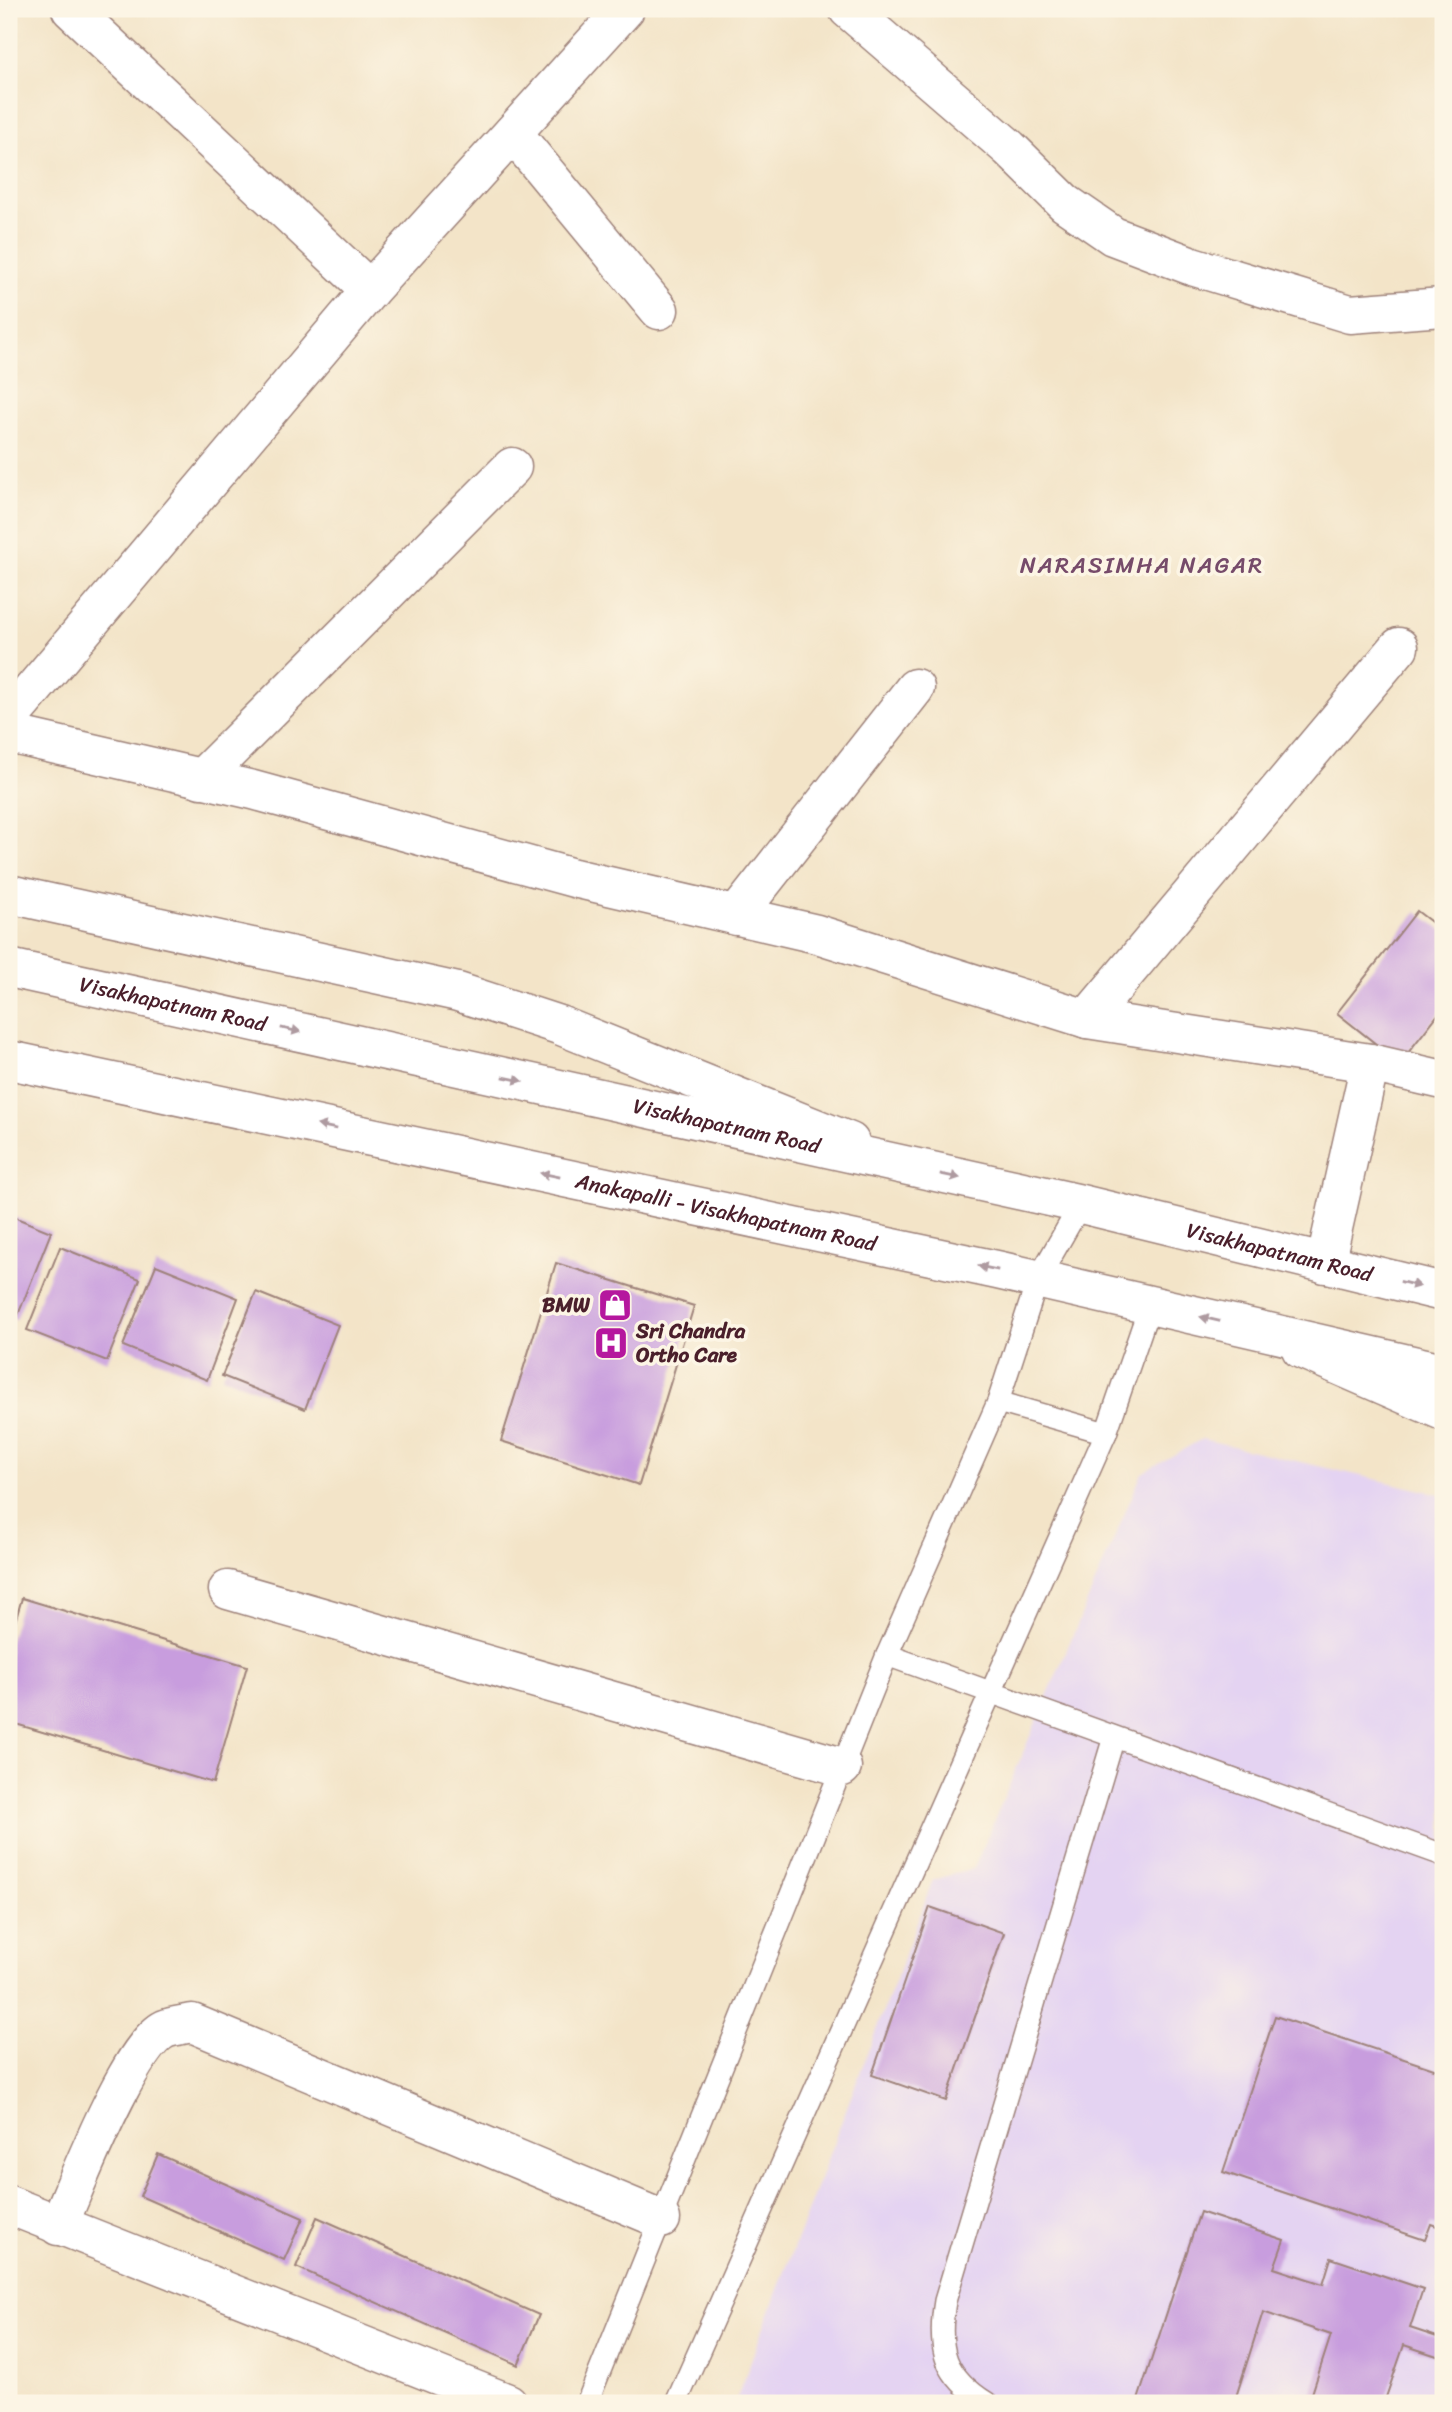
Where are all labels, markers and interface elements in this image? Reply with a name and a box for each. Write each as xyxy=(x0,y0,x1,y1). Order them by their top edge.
district label: NARASIMHA NAGAR xyxy=(1020,545,1264,586)
street label: Visakhapatnam Road xyxy=(76,965,272,1044)
one-way arrow xyxy=(280,1024,302,1035)
one-way arrow xyxy=(502,1074,524,1085)
street label: Visakhapatnam Road xyxy=(630,1087,826,1165)
one-way arrow xyxy=(316,1122,338,1133)
street label: Anakapalli - Visakhapatnam Road xyxy=(571,1162,882,1263)
one-way arrow xyxy=(539,1169,561,1180)
one-way arrow xyxy=(939,1170,961,1181)
street label: Visakhapatnam Road xyxy=(1183,1211,1378,1294)
one-way arrow xyxy=(977,1262,999,1273)
one-way arrow xyxy=(1399,1279,1421,1290)
place label: BMW xyxy=(542,1286,590,1324)
shop icon: BMW xyxy=(596,1286,634,1324)
place label: Sri Chandra Ortho Care xyxy=(635,1312,746,1374)
one-way arrow xyxy=(1199,1313,1221,1324)
hospital icon: Sri Chandra Ortho Care xyxy=(592,1324,630,1362)

